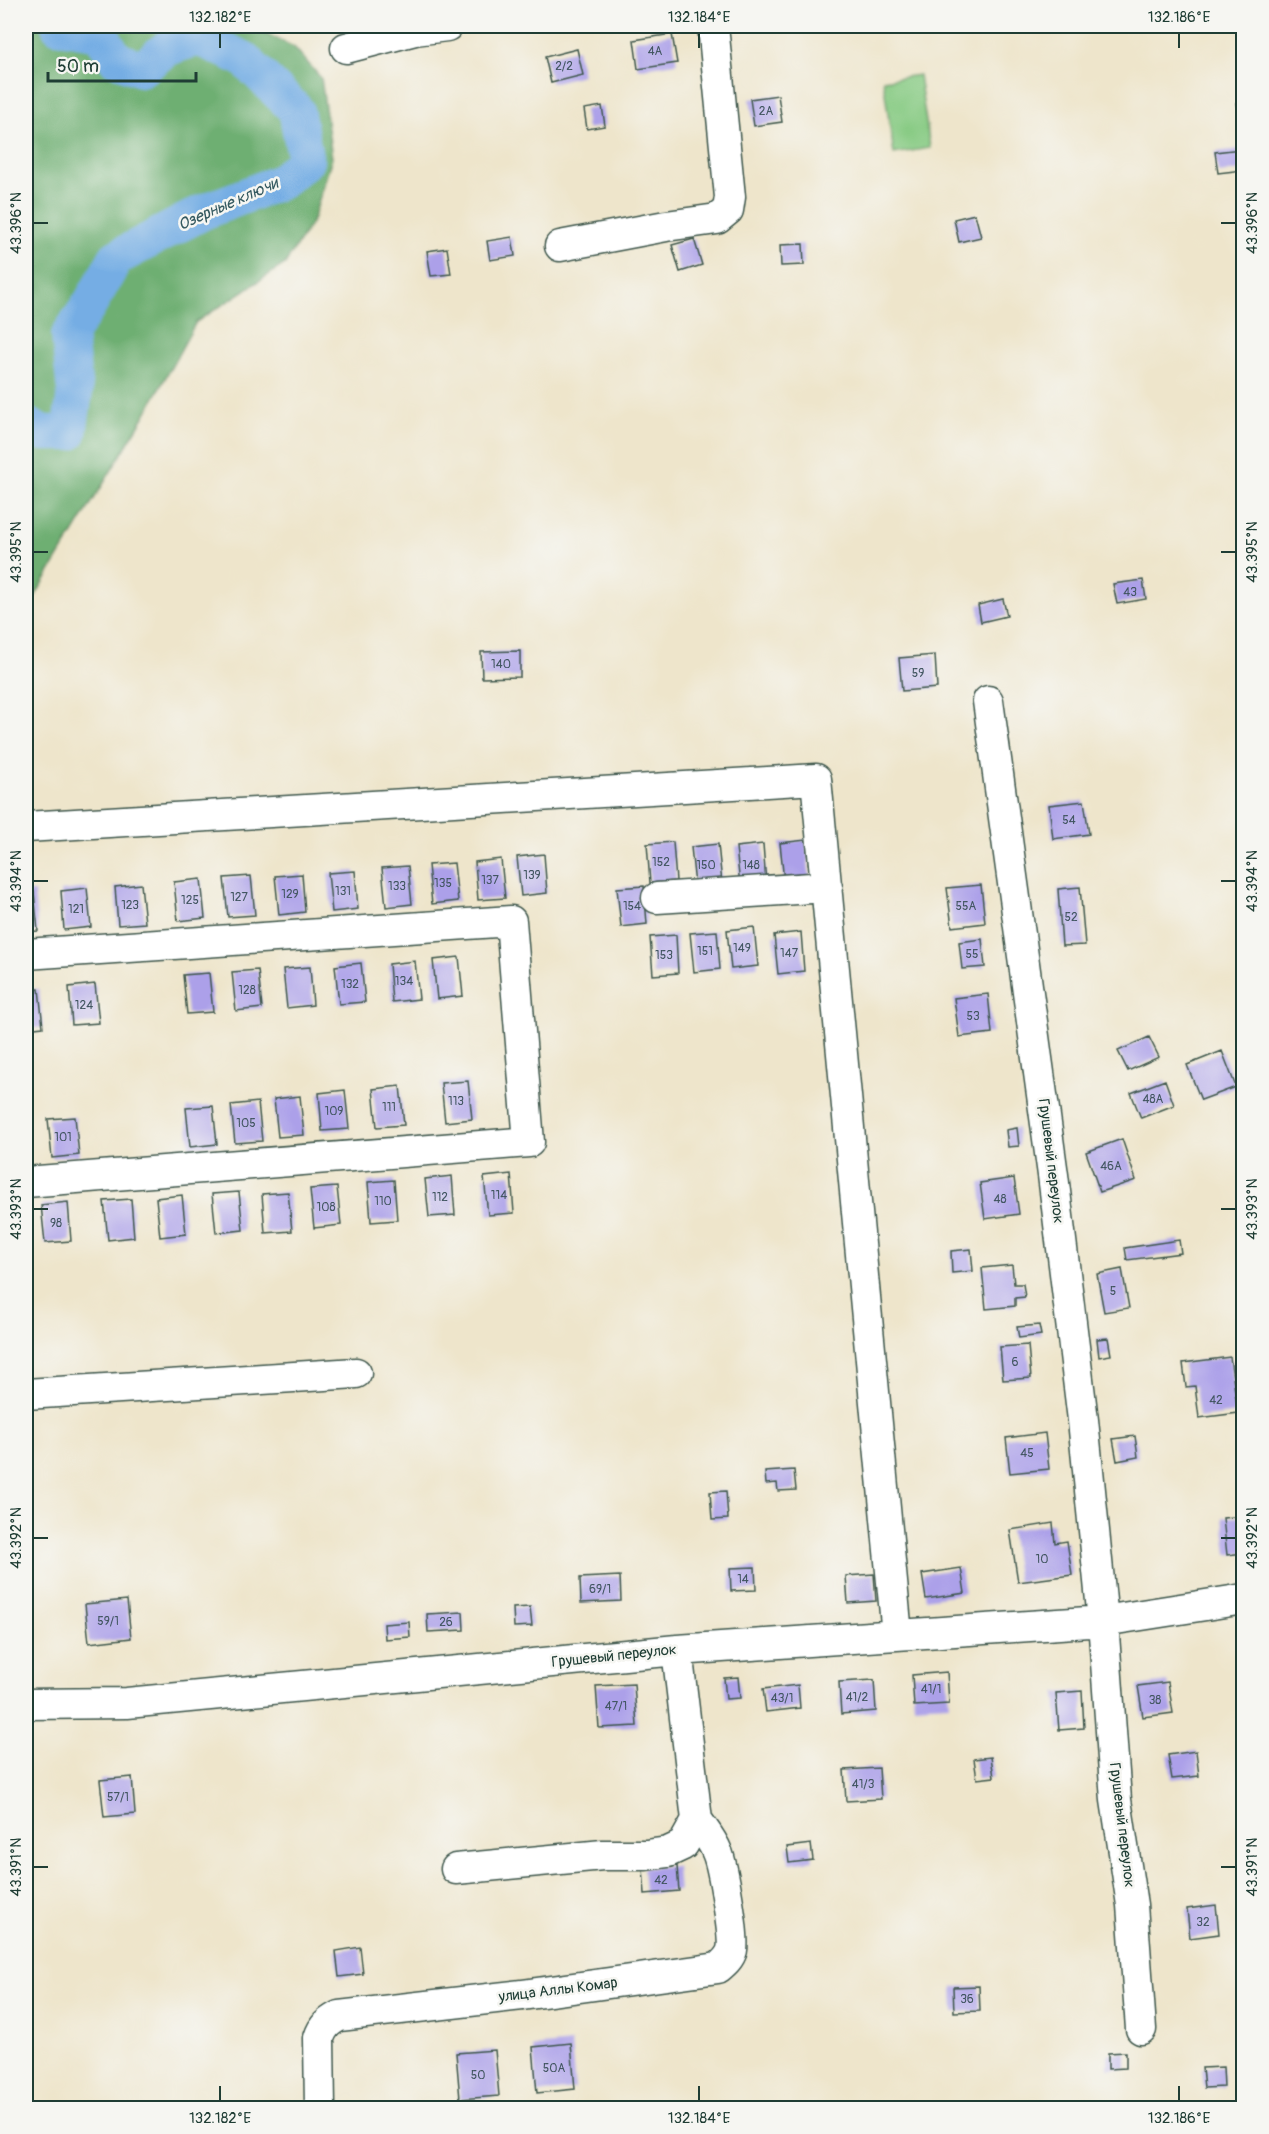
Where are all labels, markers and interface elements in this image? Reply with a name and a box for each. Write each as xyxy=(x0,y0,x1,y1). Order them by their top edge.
text: 132.182°E xyxy=(189,8,251,27)
text: 132.184°E xyxy=(668,8,730,27)
text: 132.186°E xyxy=(1148,8,1210,27)
house number: 4А xyxy=(648,44,663,59)
scale bar xyxy=(48,45,196,83)
text: 50 m xyxy=(57,55,99,78)
house number: 2/2 xyxy=(555,59,573,74)
house number: 2А xyxy=(759,104,773,119)
water label: Озерные ключи xyxy=(175,172,283,235)
text: 43.396°N xyxy=(7,192,26,254)
text: 43.396°N xyxy=(1243,192,1262,254)
text: 43.395°N xyxy=(7,521,26,583)
text: 43.395°N xyxy=(1243,521,1262,583)
house number: 43 xyxy=(1123,585,1137,600)
house number: 140 xyxy=(491,657,511,672)
house number: 59 xyxy=(912,666,924,681)
house number: 54 xyxy=(1062,813,1076,828)
text: 43.394°N xyxy=(7,850,26,912)
text: 43.394°N xyxy=(1243,850,1262,912)
house number: 152 xyxy=(652,855,670,870)
house number: 150 xyxy=(696,858,716,873)
house number: 148 xyxy=(742,858,760,873)
house number: 139 xyxy=(523,868,541,883)
house number: 137 xyxy=(481,873,500,888)
house number: 135 xyxy=(434,876,452,891)
house number: 133 xyxy=(388,879,406,894)
house number: 131 xyxy=(335,884,351,899)
house number: 129 xyxy=(281,887,299,902)
house number: 127 xyxy=(230,890,249,905)
house number: 125 xyxy=(181,893,199,908)
house number: 123 xyxy=(121,898,139,913)
house number: 154 xyxy=(623,899,641,914)
house number: 55А xyxy=(956,899,977,914)
house number: 121 xyxy=(68,902,84,917)
house number: 52 xyxy=(1064,910,1078,925)
house number: 149 xyxy=(733,941,751,956)
house number: 151 xyxy=(697,944,713,959)
house number: 147 xyxy=(780,946,799,961)
house number: 55 xyxy=(965,947,979,962)
house number: 153 xyxy=(655,948,673,963)
house number: 134 xyxy=(395,974,413,989)
house number: 132 xyxy=(341,977,359,992)
house number: 128 xyxy=(238,983,256,998)
house number: 124 xyxy=(75,998,93,1013)
house number: 53 xyxy=(966,1009,980,1024)
house number: 48А xyxy=(1143,1092,1164,1107)
house number: 113 xyxy=(448,1094,464,1109)
street label: Грушевый переулок xyxy=(1034,1097,1068,1225)
house number: 111 xyxy=(382,1100,396,1115)
house number: 109 xyxy=(324,1104,344,1119)
house number: 105 xyxy=(236,1116,256,1131)
house number: 101 xyxy=(54,1130,72,1145)
house number: 46А xyxy=(1100,1159,1122,1174)
text: 43.393°N xyxy=(7,1178,26,1240)
text: 43.393°N xyxy=(1243,1178,1262,1240)
house number: 114 xyxy=(491,1188,507,1203)
house number: 112 xyxy=(432,1190,448,1205)
house number: 48 xyxy=(993,1192,1007,1207)
house number: 110 xyxy=(374,1194,392,1209)
house number: 108 xyxy=(317,1200,335,1215)
house number: 98 xyxy=(50,1216,62,1231)
house number: 5 xyxy=(1110,1284,1116,1299)
house number: 6 xyxy=(1012,1355,1019,1370)
house number: 42 xyxy=(1209,1393,1223,1408)
house number: 45 xyxy=(1020,1446,1034,1461)
text: 43.392°N xyxy=(7,1507,26,1569)
text: 43.392°N xyxy=(1243,1507,1262,1569)
house number: 10 xyxy=(1036,1552,1048,1567)
house number: 14 xyxy=(737,1572,749,1587)
house number: 69/1 xyxy=(589,1582,611,1597)
house number: 59/1 xyxy=(97,1614,119,1629)
house number: 26 xyxy=(439,1615,453,1630)
street label: Грушевый переулок xyxy=(550,1640,678,1672)
house number: 41/1 xyxy=(921,1682,941,1697)
house number: 41/2 xyxy=(846,1690,869,1705)
house number: 43/1 xyxy=(771,1691,793,1706)
house number: 38 xyxy=(1149,1693,1161,1708)
house number: 47/1 xyxy=(605,1699,627,1714)
street label: Грушевый переулок xyxy=(1105,1761,1139,1889)
house number: 41/3 xyxy=(852,1777,875,1792)
house number: 57/1 xyxy=(107,1790,129,1805)
text: 43.391°N xyxy=(7,1837,26,1897)
text: 43.391°N xyxy=(1243,1837,1262,1897)
house number: 42 xyxy=(654,1873,668,1888)
house number: 32 xyxy=(1196,1915,1210,1930)
street label: улица Аллы Комар xyxy=(496,1973,619,2007)
house number: 36 xyxy=(960,1992,974,2007)
house number: 50А xyxy=(543,2061,565,2076)
house number: 50 xyxy=(471,2068,485,2083)
text: 132.182°E xyxy=(189,2109,251,2128)
text: 132.184°E xyxy=(668,2109,730,2128)
text: 132.186°E xyxy=(1148,2109,1210,2128)

